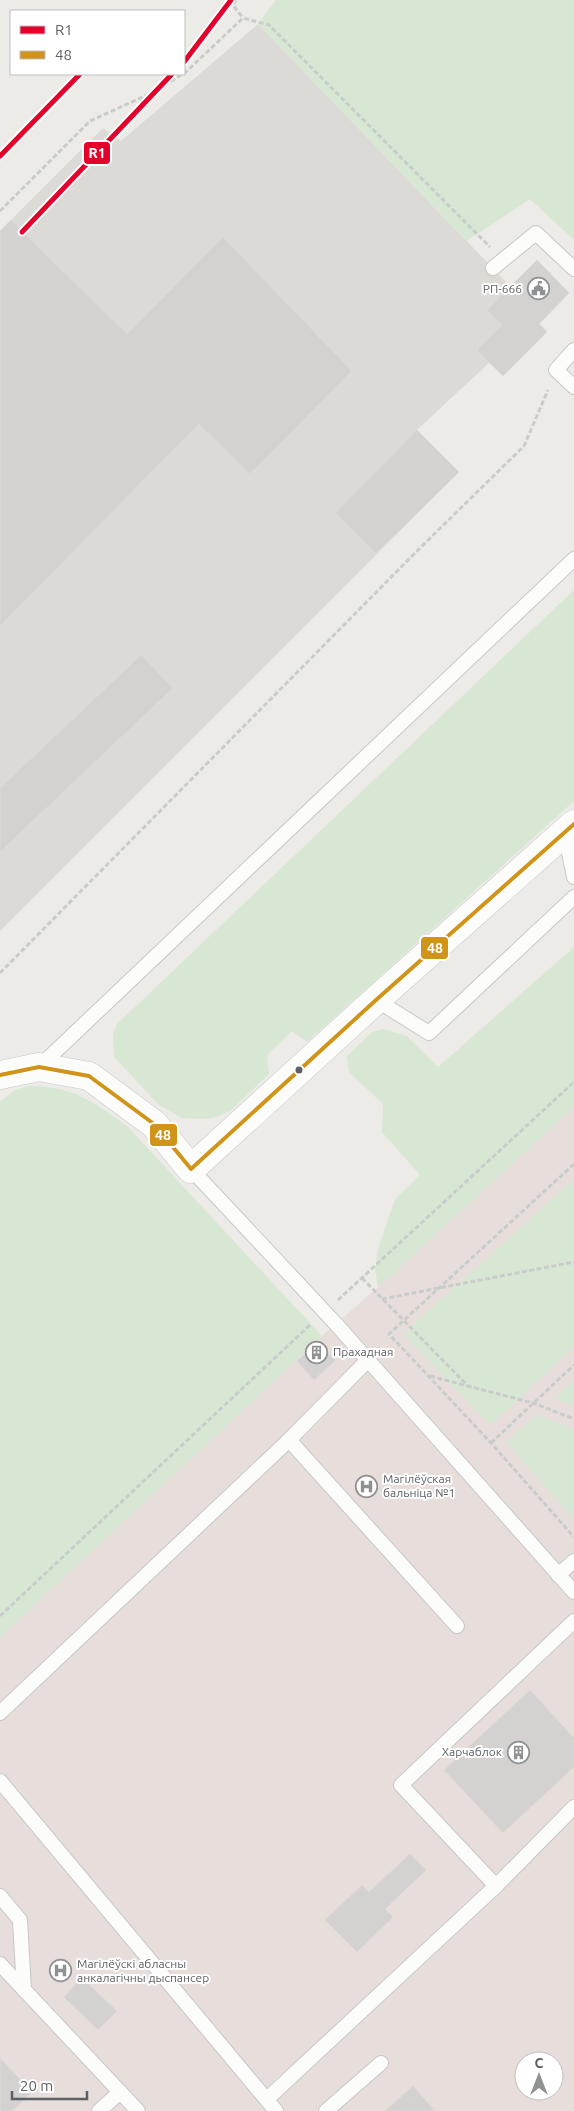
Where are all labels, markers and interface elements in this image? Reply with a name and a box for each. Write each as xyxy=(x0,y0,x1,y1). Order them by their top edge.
legend xyxy=(10,10,185,75)
text: R1 xyxy=(55,21,73,38)
text: 48 xyxy=(55,46,72,63)
line badge: R1 xyxy=(83,141,111,165)
text: R1 xyxy=(88,145,106,161)
public building icon: РП-666 xyxy=(526,277,550,301)
place label: РП-666 xyxy=(483,282,522,295)
line badge: 48 xyxy=(420,936,449,960)
text: 48 xyxy=(427,940,443,956)
unlabelled marker xyxy=(294,1065,304,1075)
line badge: 48 xyxy=(149,1123,178,1147)
text: 48 xyxy=(155,1127,171,1143)
building icon: Прахадная xyxy=(305,1340,329,1364)
place label: Прахадная xyxy=(333,1345,393,1358)
place label: Магілёўская бальніца №1 xyxy=(383,1472,455,1499)
hospital icon: Магілёўская бальніца №1 xyxy=(355,1474,379,1498)
building icon: Харчаблок xyxy=(506,1740,530,1764)
place label: Харчаблок xyxy=(442,1745,502,1758)
place label: Магілёўскі абласны анкалагічны дыспансер xyxy=(77,1957,209,1984)
hospital icon: Магілёўскі абласны анкалагічны дыспансер xyxy=(49,1959,73,1983)
north arrow xyxy=(514,2051,564,2101)
text: С xyxy=(535,2055,544,2071)
scale bar xyxy=(12,2068,88,2100)
text: 20 m xyxy=(20,2077,53,2094)

